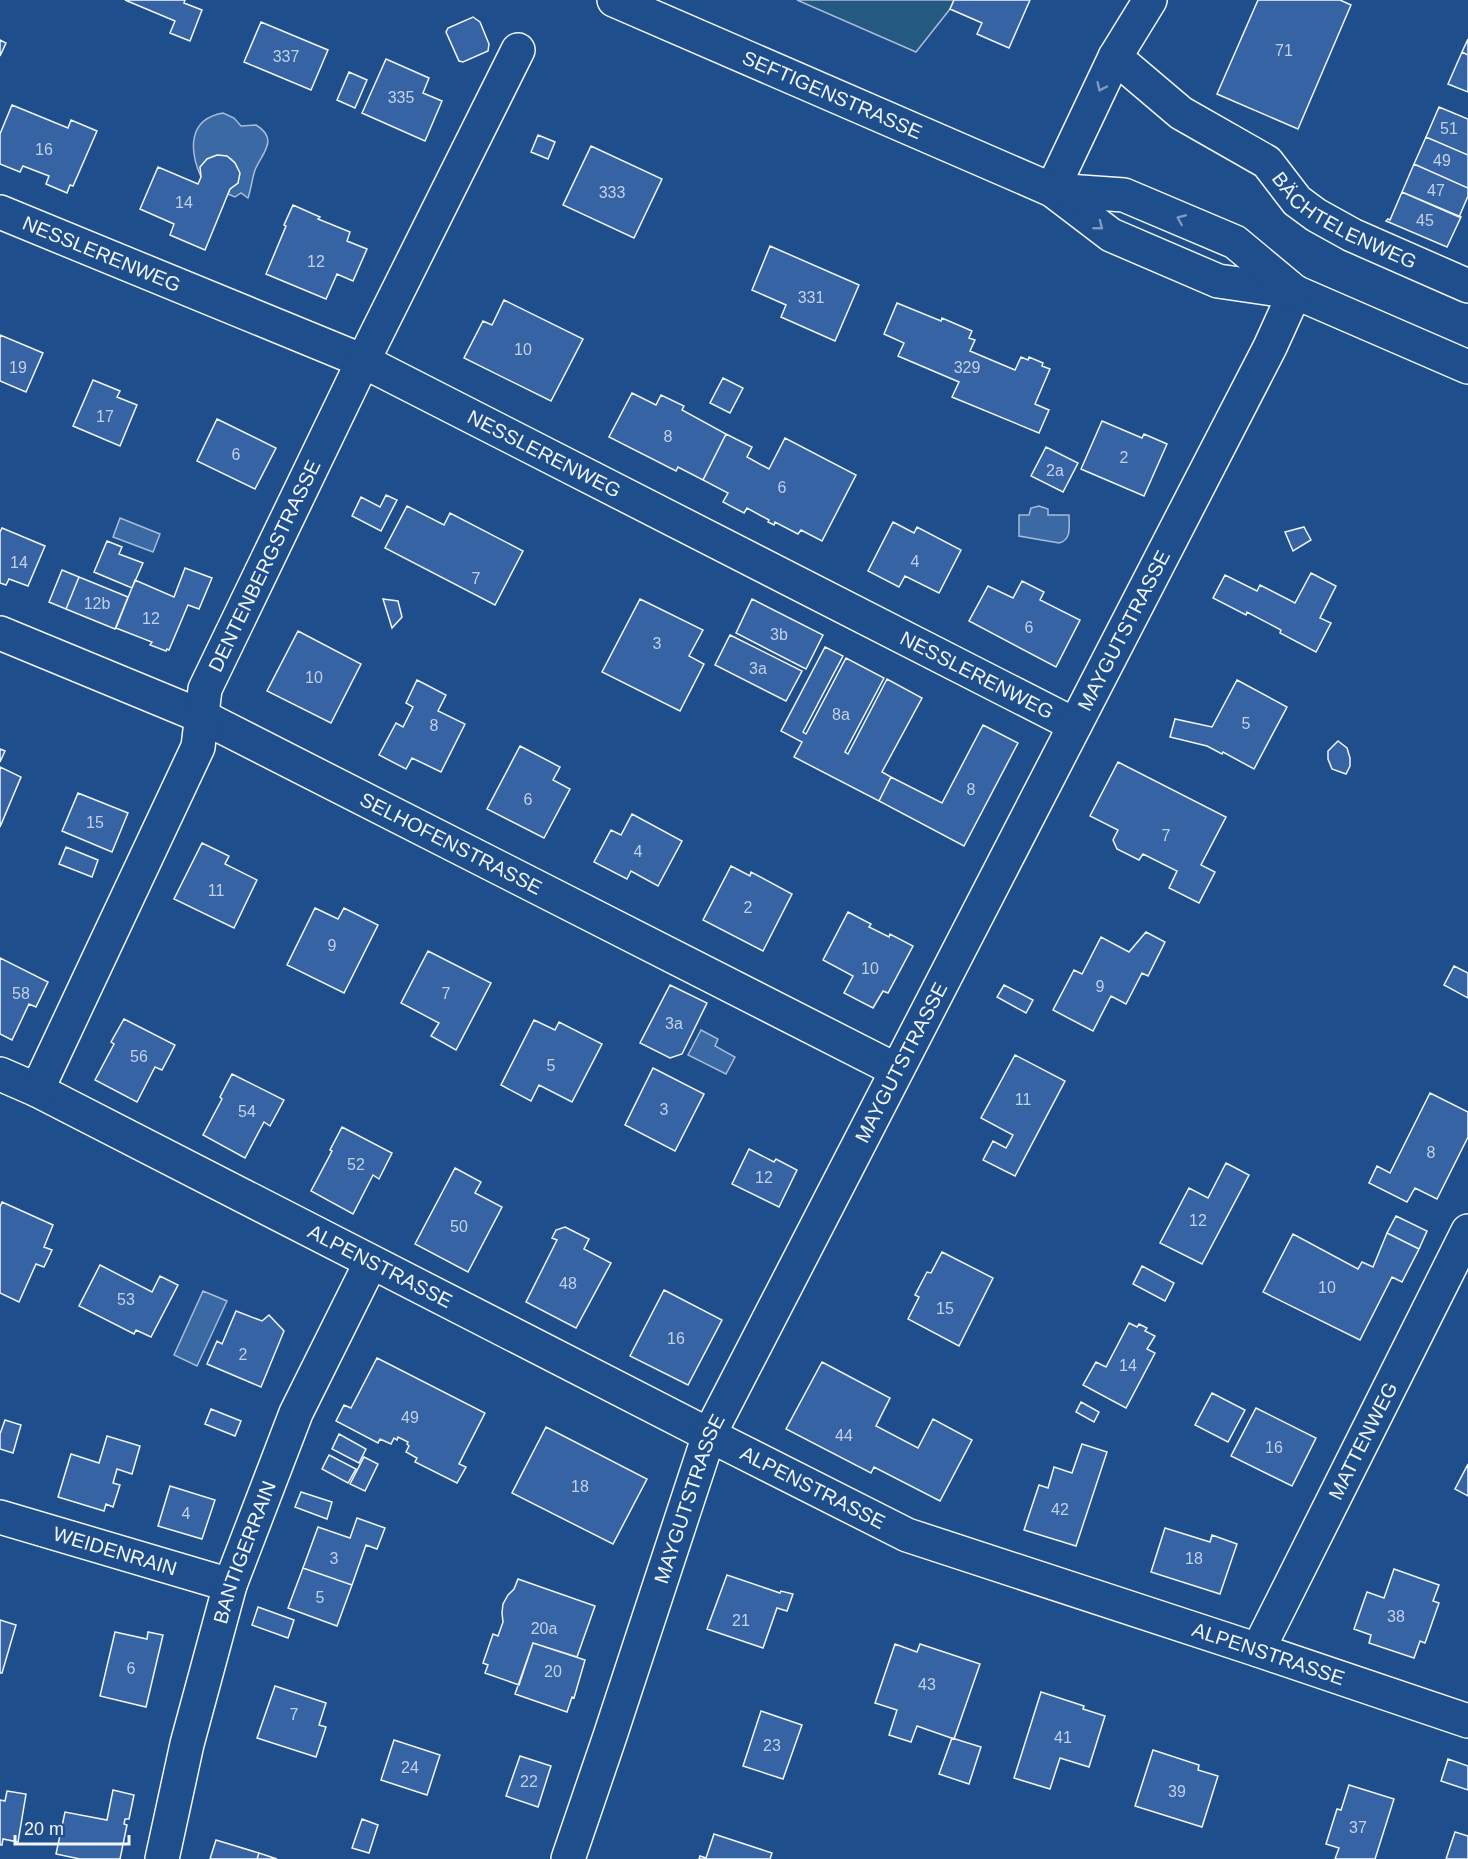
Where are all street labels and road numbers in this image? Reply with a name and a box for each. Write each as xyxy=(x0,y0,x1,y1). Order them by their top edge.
street label: SEFTIGENSTRASSE xyxy=(739,46,925,143)
street label: BÄCHTELENWEG xyxy=(1268,168,1420,273)
street label: NESSLERENWEG xyxy=(19,212,184,296)
street label: NESSLERENWEG xyxy=(464,405,625,502)
street label: DENTENBERGSTRASSE xyxy=(204,456,325,675)
street label: MAYGUTSTRASSE xyxy=(1073,547,1174,714)
street label: NESSLERENWEG xyxy=(897,627,1057,723)
street label: SELHOFENSTRASSE xyxy=(356,788,546,899)
street label: MAYGUTSTRASSE xyxy=(851,979,952,1146)
street label: ALPENSTRASSE xyxy=(304,1220,456,1312)
street label: MATTENWEG xyxy=(1324,1378,1401,1503)
street label: MAYGUTSTRASSE xyxy=(650,1410,729,1586)
street label: ALPENSTRASSE xyxy=(737,1442,889,1533)
street label: BANTIGERRAIN xyxy=(209,1478,280,1626)
street label: WEIDENRAIN xyxy=(51,1522,180,1580)
street label: ALPENSTRASSE xyxy=(1190,1618,1347,1689)

